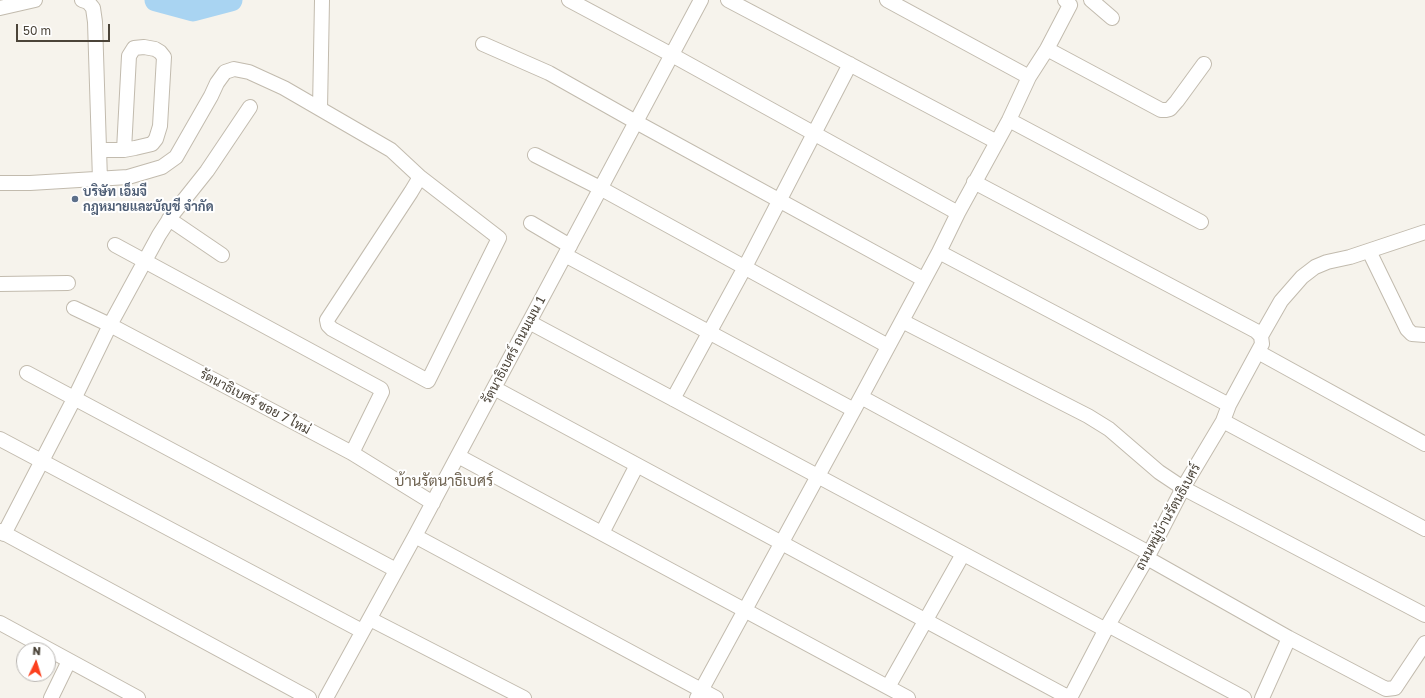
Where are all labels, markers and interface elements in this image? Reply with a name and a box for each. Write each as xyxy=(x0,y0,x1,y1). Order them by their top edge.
scale bar xyxy=(18,16,112,42)
text: 50 m xyxy=(23,23,51,38)
place label: บริษัท เอ็มจี กฎหมายและบัญชี จำกัด xyxy=(83,184,214,215)
marker: บริษัท เอ็มจี กฎหมายและบัญชี จำกัด xyxy=(70,194,80,204)
street label: รัตนาธิเบศร์ ถนนเมน 1 xyxy=(479,294,549,406)
street label: รัตนาธิเบศร์ ซอย 7 ใหม่ xyxy=(197,366,313,438)
street label: ถนนหมู่บ้านรัตนธิเบศร์ xyxy=(1132,461,1204,573)
district label: บ้านรัตนาธิเบศร์ xyxy=(395,472,493,490)
north arrow xyxy=(16,642,56,682)
text: N xyxy=(32,644,41,657)

